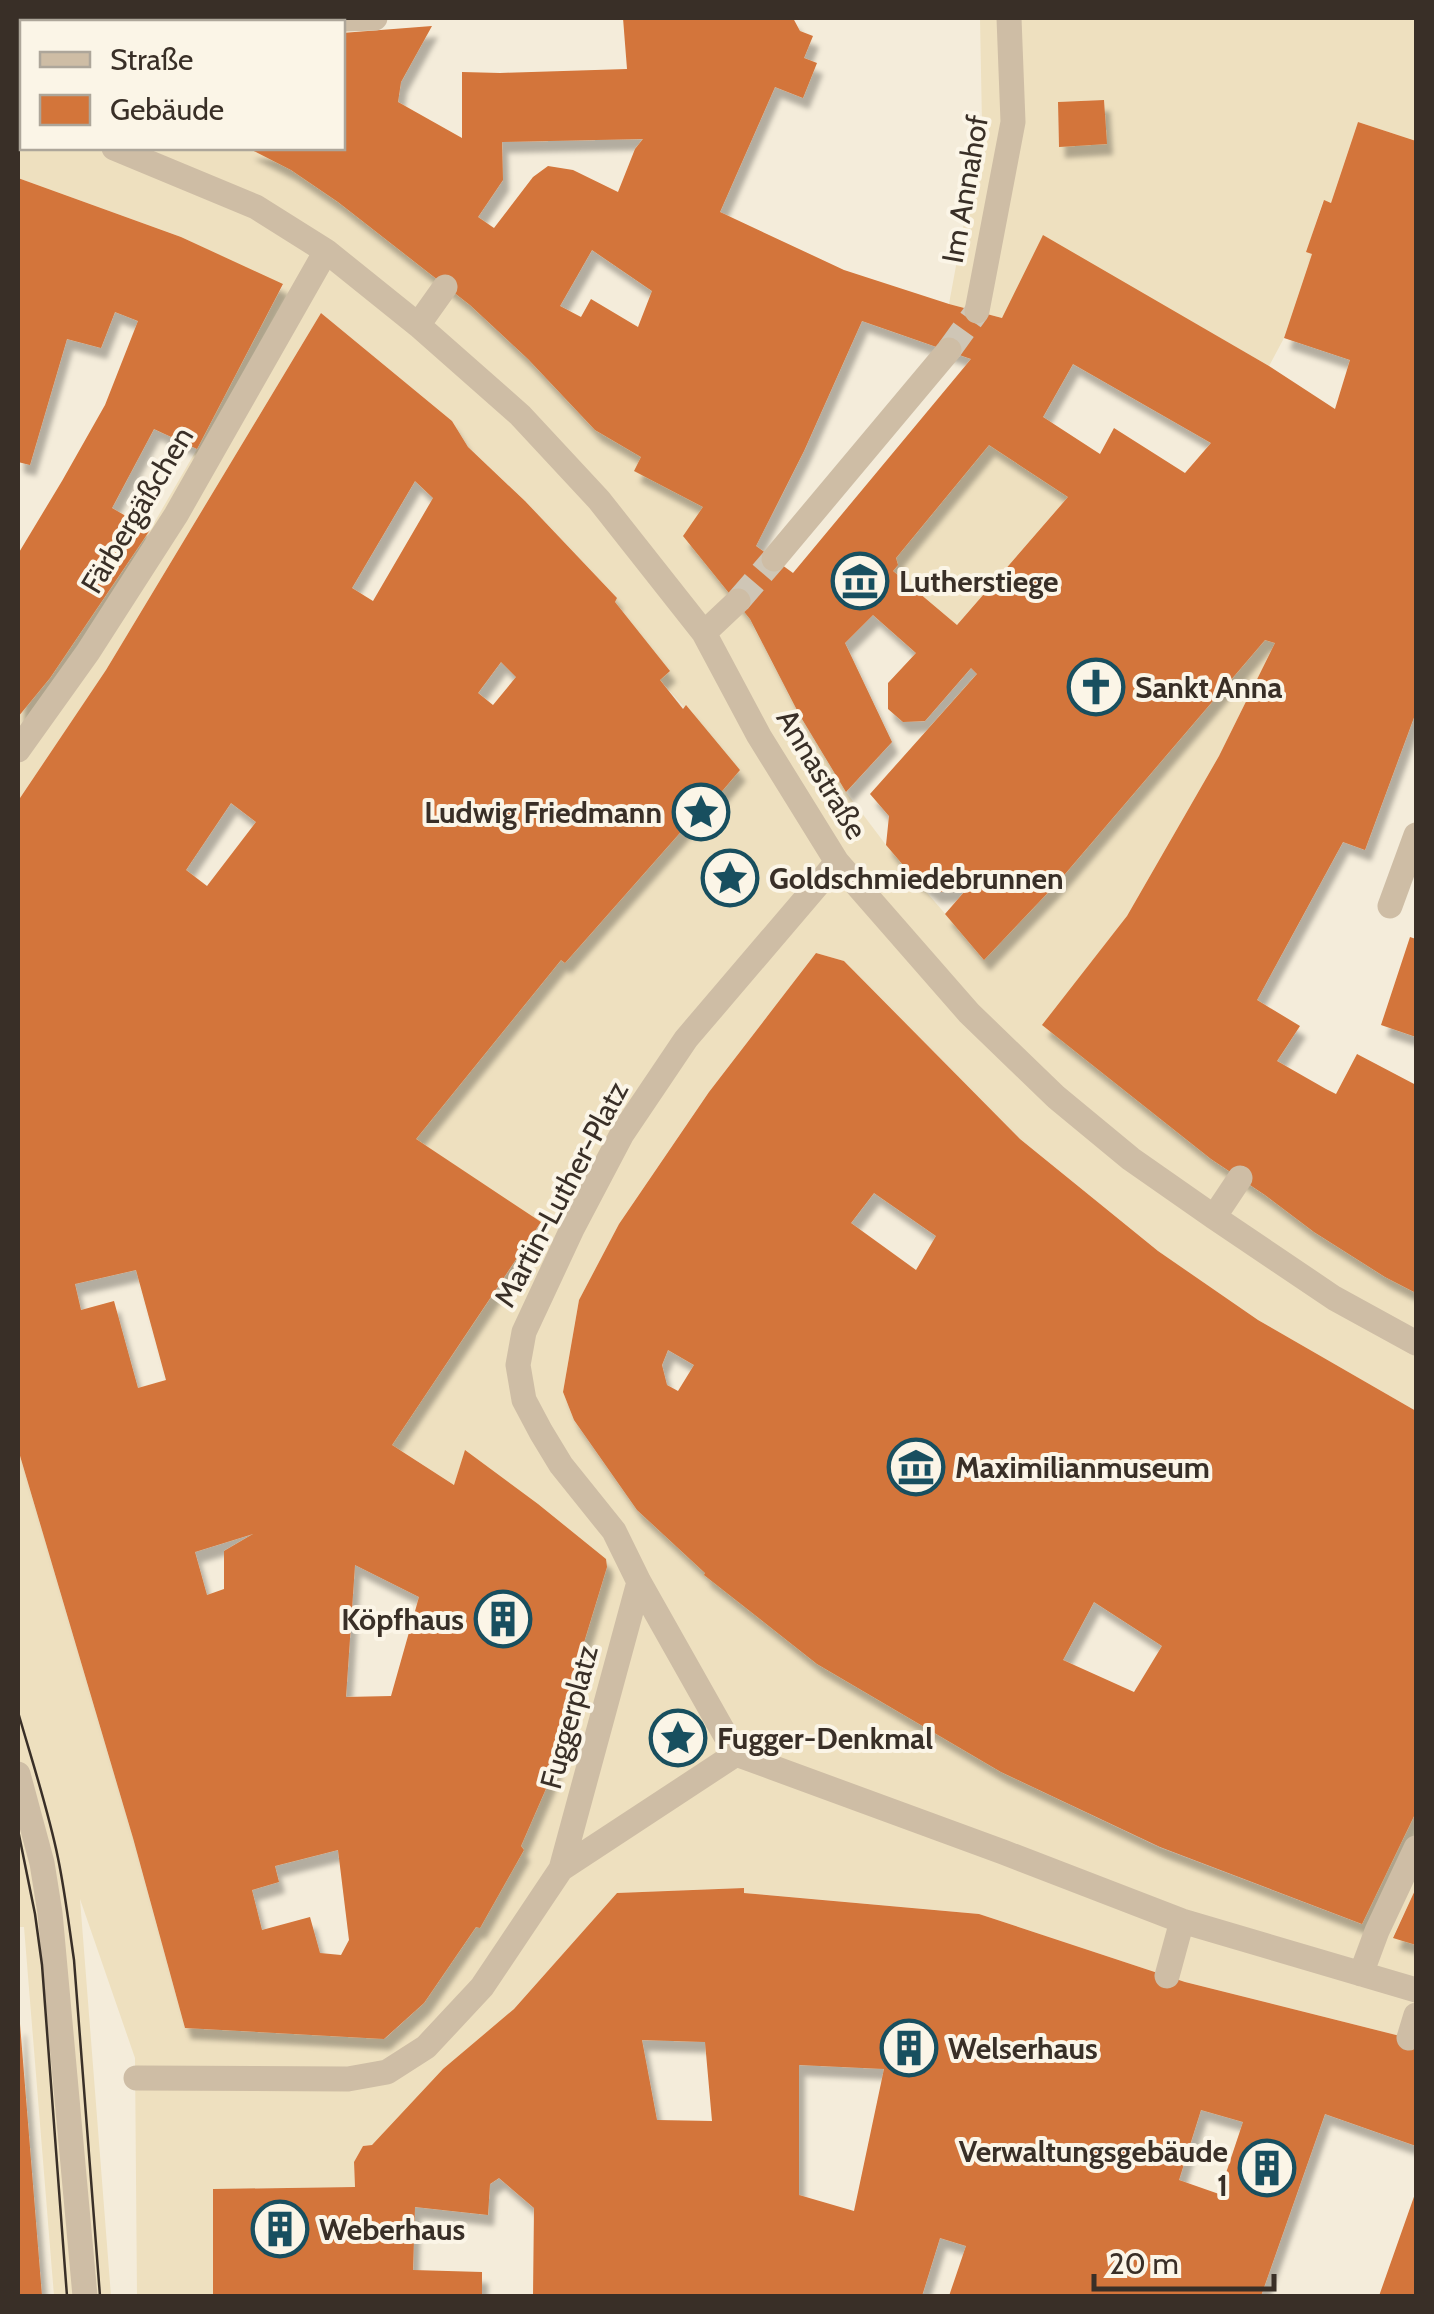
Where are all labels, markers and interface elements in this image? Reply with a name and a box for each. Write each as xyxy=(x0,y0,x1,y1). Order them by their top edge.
legend xyxy=(20,20,345,150)
text: Straße xyxy=(110,41,193,78)
text: Gebäude xyxy=(110,91,224,128)
street label: Im Annahof xyxy=(934,112,996,266)
street label: Färbergäßchen xyxy=(73,420,201,600)
museum icon: Lutherstiege xyxy=(830,551,890,611)
place label: Lutherstiege xyxy=(899,563,1059,600)
church icon: Sankt Anna xyxy=(1066,657,1126,717)
place label: Sankt Anna xyxy=(1135,669,1282,706)
street label: Annastraße xyxy=(769,702,875,846)
place icon: Ludwig Friedmann xyxy=(671,782,731,842)
place label: Ludwig Friedmann xyxy=(424,794,662,831)
place icon: Goldschmiedebrunnen xyxy=(700,848,760,908)
place label: Goldschmiedebrunnen xyxy=(769,860,1064,897)
street label: Martin-Luther-Platz xyxy=(486,1075,636,1313)
museum icon: Maximilianmuseum xyxy=(886,1437,946,1497)
place label: Maximilianmuseum xyxy=(955,1449,1210,1486)
building icon: Köpfhaus xyxy=(473,1589,533,1649)
place label: Köpfhaus xyxy=(341,1601,464,1638)
street label: Fuggerplatz xyxy=(532,1641,606,1793)
place icon: Fugger-Denkmal xyxy=(648,1708,708,1768)
place label: Fugger-Denkmal xyxy=(717,1720,933,1757)
building icon: Welserhaus xyxy=(879,2018,939,2078)
place label: Welserhaus xyxy=(948,2030,1098,2067)
place label: Verwaltungsgebäude 1 xyxy=(959,2133,1228,2204)
building icon: Verwaltungsgebäude 1 xyxy=(1237,2138,1297,2198)
building icon: Weberhaus xyxy=(250,2199,310,2259)
place label: Weberhaus xyxy=(319,2211,465,2248)
scale bar xyxy=(1094,2229,1274,2291)
text: 20 m xyxy=(1109,2245,1179,2282)

